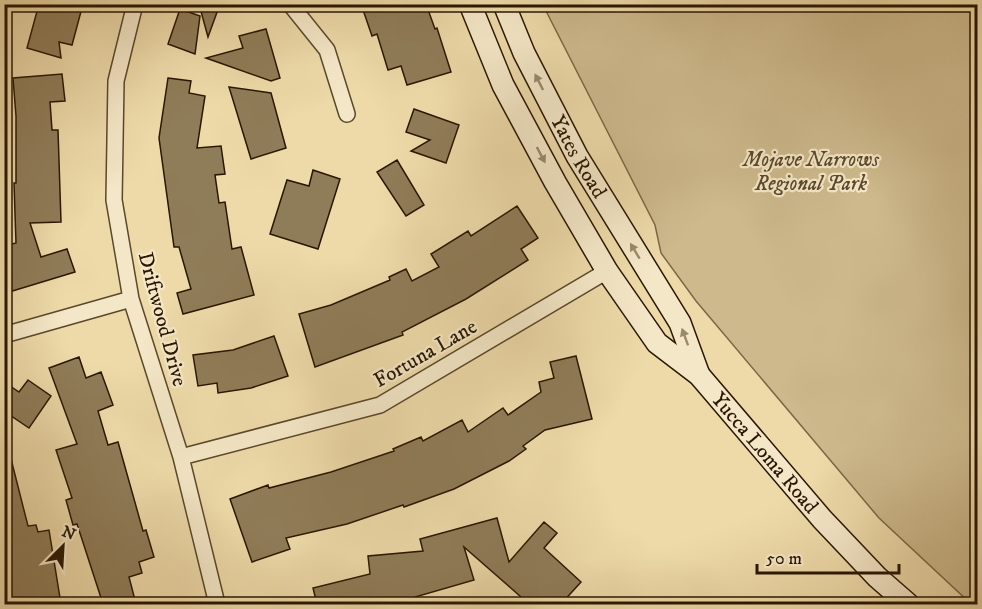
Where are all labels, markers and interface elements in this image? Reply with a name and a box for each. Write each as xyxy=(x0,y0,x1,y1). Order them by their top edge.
one-way arrow xyxy=(534,73,544,90)
street label: Yates Road xyxy=(544,111,612,204)
one-way arrow xyxy=(535,146,545,164)
park label: Mojave Narrows Regional Park xyxy=(741,147,879,197)
one-way arrow xyxy=(630,243,641,259)
street label: Driftwood Drive xyxy=(132,249,193,389)
street label: Fortuna Lane xyxy=(369,314,482,394)
one-way arrow xyxy=(680,328,690,346)
street label: Yucca Loma Road xyxy=(705,387,824,520)
north arrow xyxy=(33,516,93,576)
text: N xyxy=(59,521,79,545)
scale bar xyxy=(757,537,900,575)
text: 50 m xyxy=(766,548,802,570)

